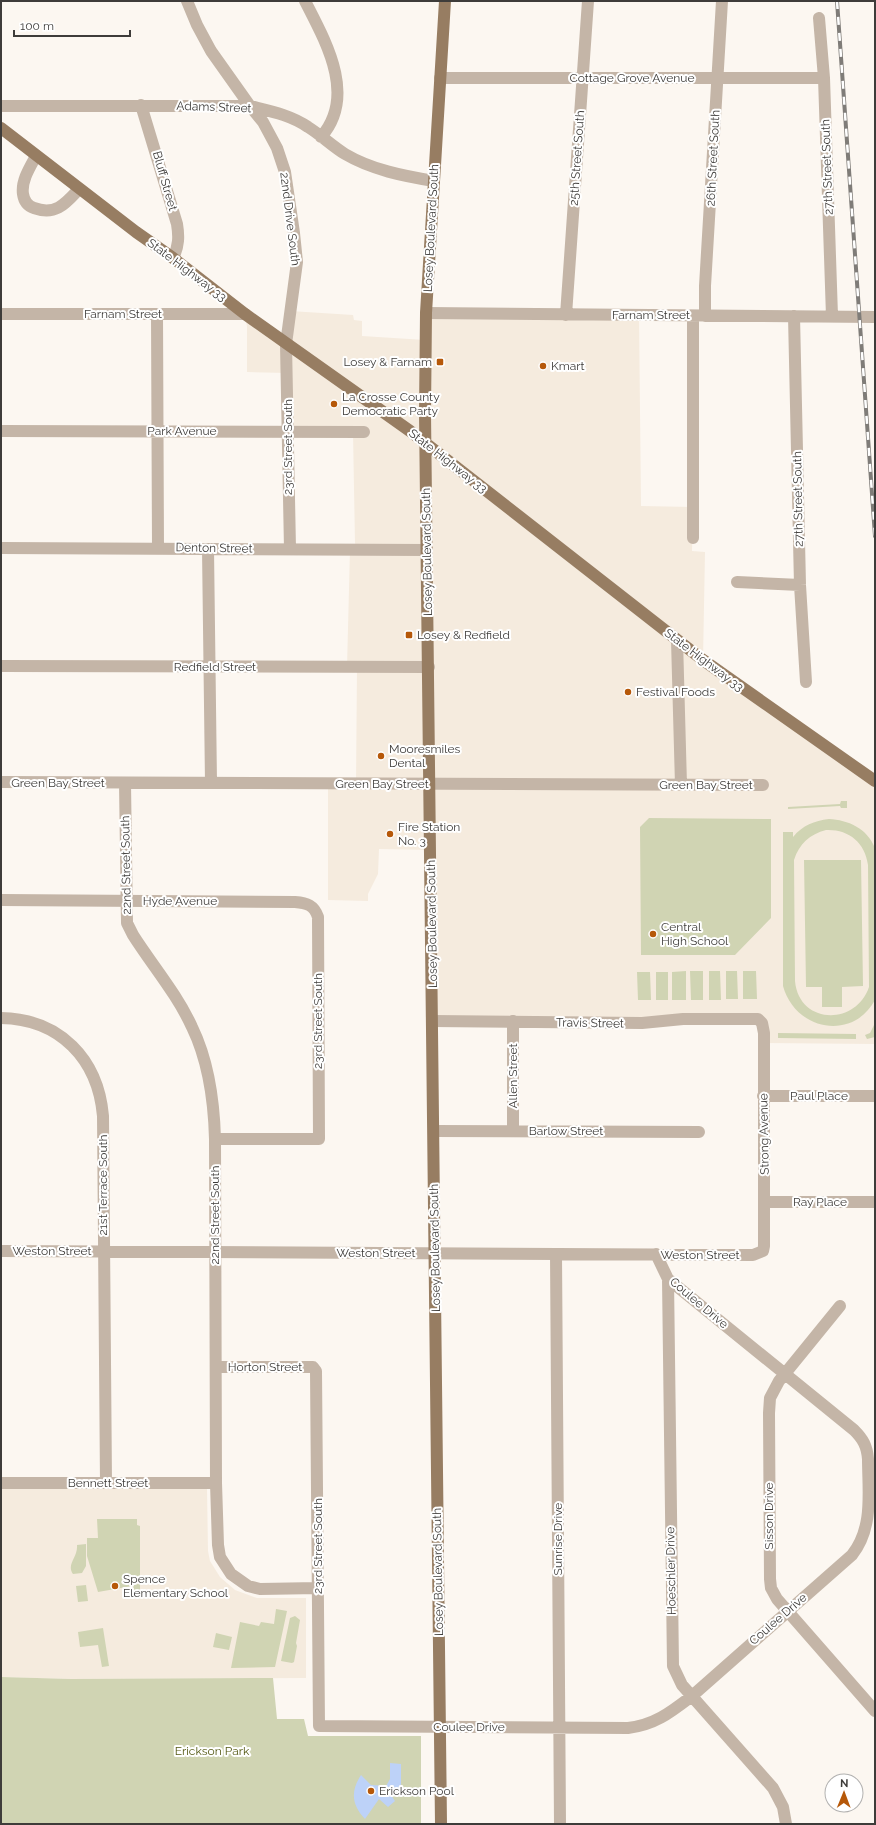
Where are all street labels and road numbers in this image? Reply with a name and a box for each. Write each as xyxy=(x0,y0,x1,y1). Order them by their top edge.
street label: Cottage Grove Avenue xyxy=(570,71,694,85)
street label: Adams Street xyxy=(176,99,252,115)
street label: 26th Street South xyxy=(703,109,723,207)
street label: 25th Street South xyxy=(567,110,587,206)
street label: 27th Street South xyxy=(818,119,836,215)
street label: Bluff Street xyxy=(150,150,180,212)
street label: Losey Boulevard South xyxy=(421,164,441,292)
street label: 22nd Drive South xyxy=(277,171,303,267)
street label: State Highway 33 xyxy=(145,236,229,304)
street label: Farnam Street xyxy=(84,307,162,321)
street label: Farnam Street xyxy=(612,308,690,322)
street label: 23rd Street South xyxy=(281,399,295,495)
street label: Park Avenue xyxy=(147,424,217,438)
street label: State Highway 33 xyxy=(406,426,490,496)
street label: 27th Street South xyxy=(790,451,806,547)
street label: Losey Boulevard South xyxy=(419,488,435,616)
street label: Denton Street xyxy=(175,540,253,556)
street label: State Highway 33 xyxy=(662,626,746,694)
street label: Redfield Street xyxy=(174,660,256,674)
street label: Green Bay Street xyxy=(11,776,105,790)
street label: Green Bay Street xyxy=(335,777,429,791)
street label: Green Bay Street xyxy=(659,778,753,792)
street label: 22nd Street South xyxy=(118,815,134,915)
street label: Losey Boulevard South xyxy=(424,860,440,988)
street label: Hyde Avenue xyxy=(143,894,217,908)
street label: 23rd Street South xyxy=(311,973,325,1069)
street label: Travis Street xyxy=(556,1015,624,1031)
street label: Allen Street xyxy=(506,1043,520,1109)
street label: Paul Place xyxy=(790,1089,848,1103)
street label: Strong Avenue xyxy=(756,1093,772,1175)
street label: Barlow Street xyxy=(529,1124,603,1138)
street label: 21st Terrace South xyxy=(96,1134,110,1236)
street label: 22nd Street South xyxy=(208,1166,222,1264)
street label: Losey Boulevard South xyxy=(427,1184,443,1312)
street label: Ray Place xyxy=(793,1195,847,1209)
street label: Weston Street xyxy=(13,1244,91,1258)
street label: Weston Street xyxy=(337,1246,415,1260)
street label: Weston Street xyxy=(661,1248,739,1262)
street label: Coulee Drive xyxy=(667,1275,731,1331)
street label: Horton Street xyxy=(228,1360,302,1374)
street label: Bennett Street xyxy=(68,1476,148,1490)
street label: Sisson Drive xyxy=(762,1482,776,1550)
street label: 23rd Street South xyxy=(311,1498,325,1594)
street label: Sunrise Drive xyxy=(551,1503,565,1575)
street label: Losey Boulevard South xyxy=(430,1508,446,1636)
street label: Hoeschler Drive xyxy=(663,1527,679,1615)
street label: Coulee Drive xyxy=(746,1590,810,1648)
street label: Coulee Drive xyxy=(433,1720,505,1734)

